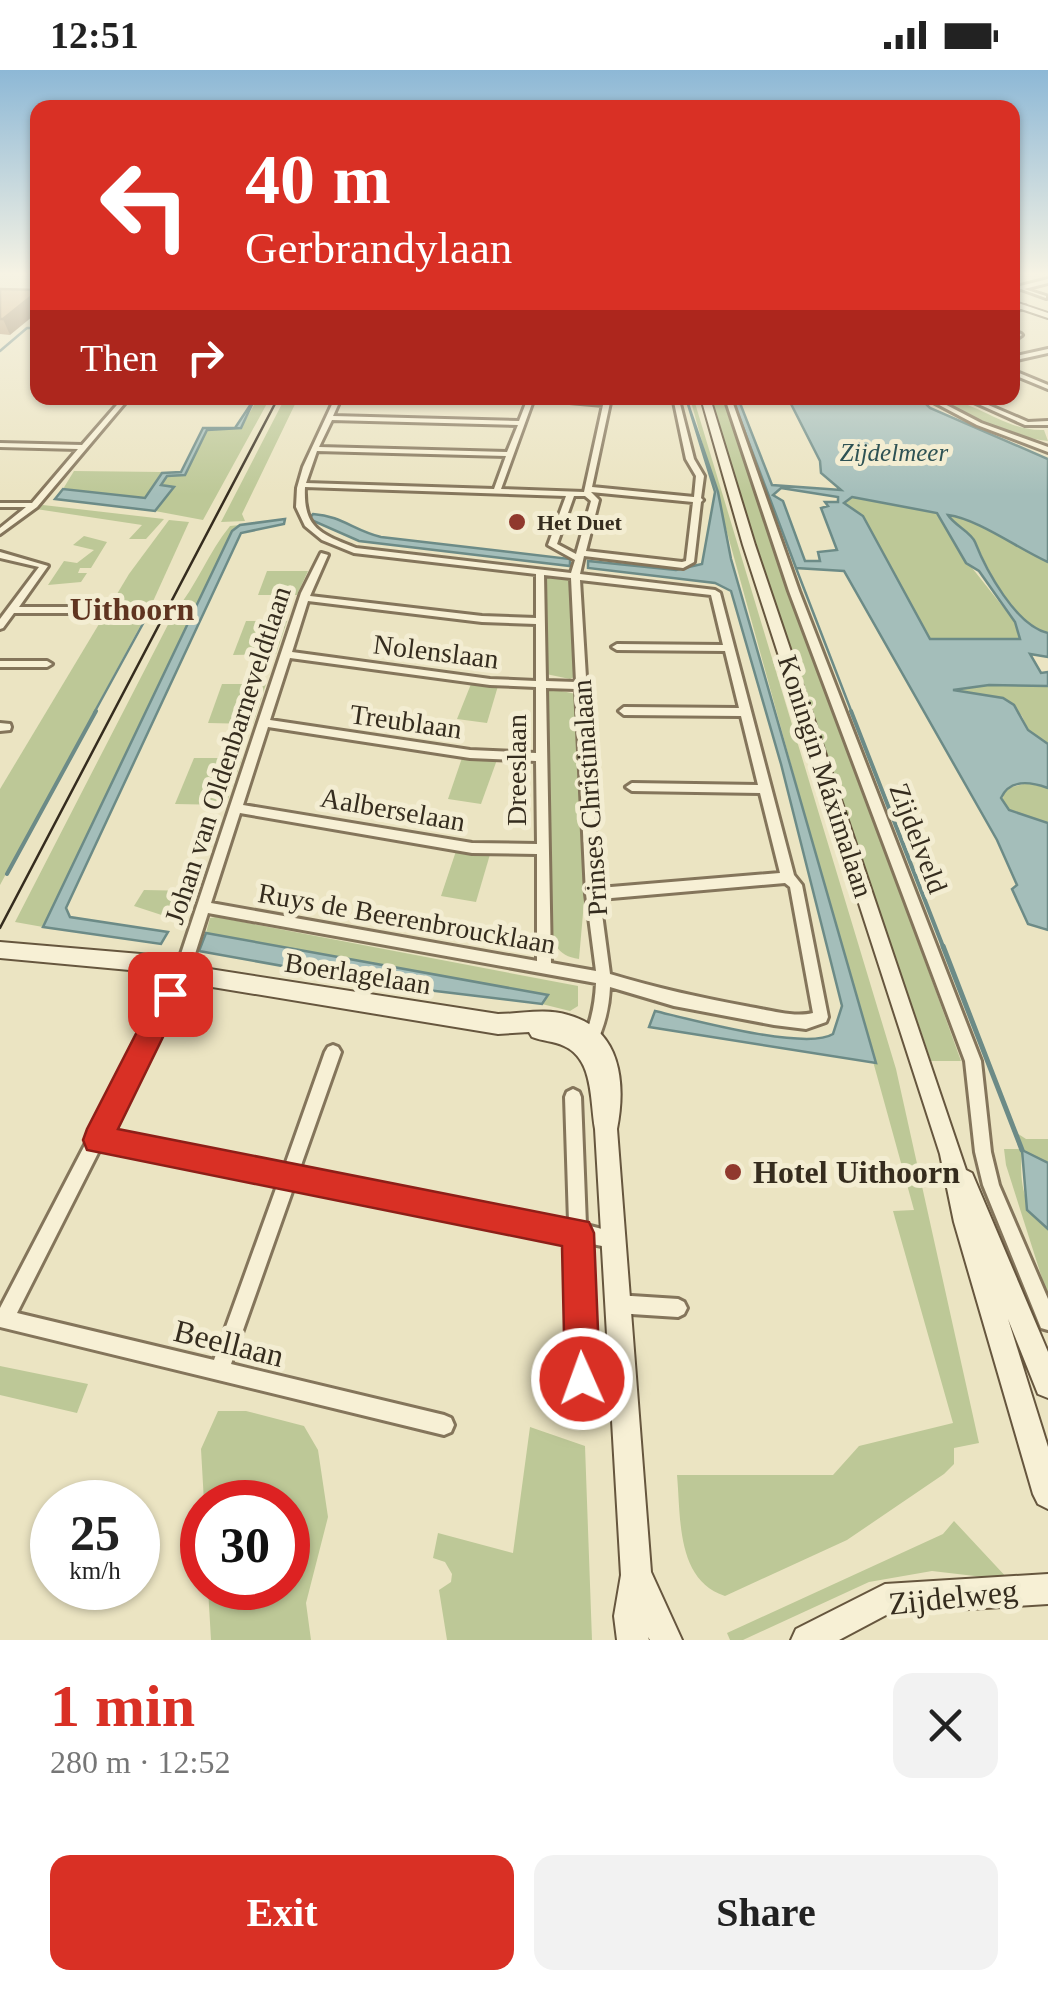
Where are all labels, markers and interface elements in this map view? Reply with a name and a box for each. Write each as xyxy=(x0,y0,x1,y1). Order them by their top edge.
text: 12:51 xyxy=(50,14,139,56)
icon: left xyxy=(80,140,210,270)
text: 40 m xyxy=(245,141,391,218)
text: Gerbrandylaan xyxy=(245,223,512,273)
icon: right xyxy=(178,330,233,385)
text: Then xyxy=(80,337,158,379)
water label: Zijdelmeer xyxy=(840,439,948,466)
place label: Het Duet xyxy=(537,510,623,535)
marker: Het Duet xyxy=(506,511,528,533)
street label: Johan van Oldenbarneveldtlaan xyxy=(158,583,297,928)
district label: Uithoorn xyxy=(70,591,194,627)
street label: Nolenslaan xyxy=(372,628,500,675)
street label: Koningin Máximalaan xyxy=(772,651,879,901)
street label: Prinses Christinalaan xyxy=(566,679,613,917)
street label: Treublaan xyxy=(348,698,464,745)
street label: Dreeslaan xyxy=(501,714,532,826)
street label: Zijdelveld xyxy=(883,779,954,897)
street label: Aalberselaan xyxy=(318,782,468,837)
street label: Ruys de Beerenbroucklaan xyxy=(256,877,558,960)
street label: Boerlagelaan xyxy=(283,947,433,1000)
pin xyxy=(128,952,213,1037)
icon: arrive xyxy=(143,967,198,1022)
place label: Hotel Uithoorn xyxy=(753,1154,960,1190)
marker: Hotel Uithoorn xyxy=(722,1161,744,1183)
street label: Beellaan xyxy=(170,1312,288,1374)
position arrow xyxy=(530,1327,634,1431)
speed limit sign: 30 xyxy=(180,1480,310,1610)
text: 25 xyxy=(70,1505,120,1561)
text: km/h xyxy=(69,1557,121,1584)
street label: Zijdelweg xyxy=(887,1572,1019,1622)
text: 1 min xyxy=(50,1673,195,1739)
button: close xyxy=(893,1673,998,1778)
text: 280 m · 12:52 xyxy=(50,1744,230,1780)
button: Exit xyxy=(50,1855,514,1970)
button: Share xyxy=(534,1855,998,1970)

